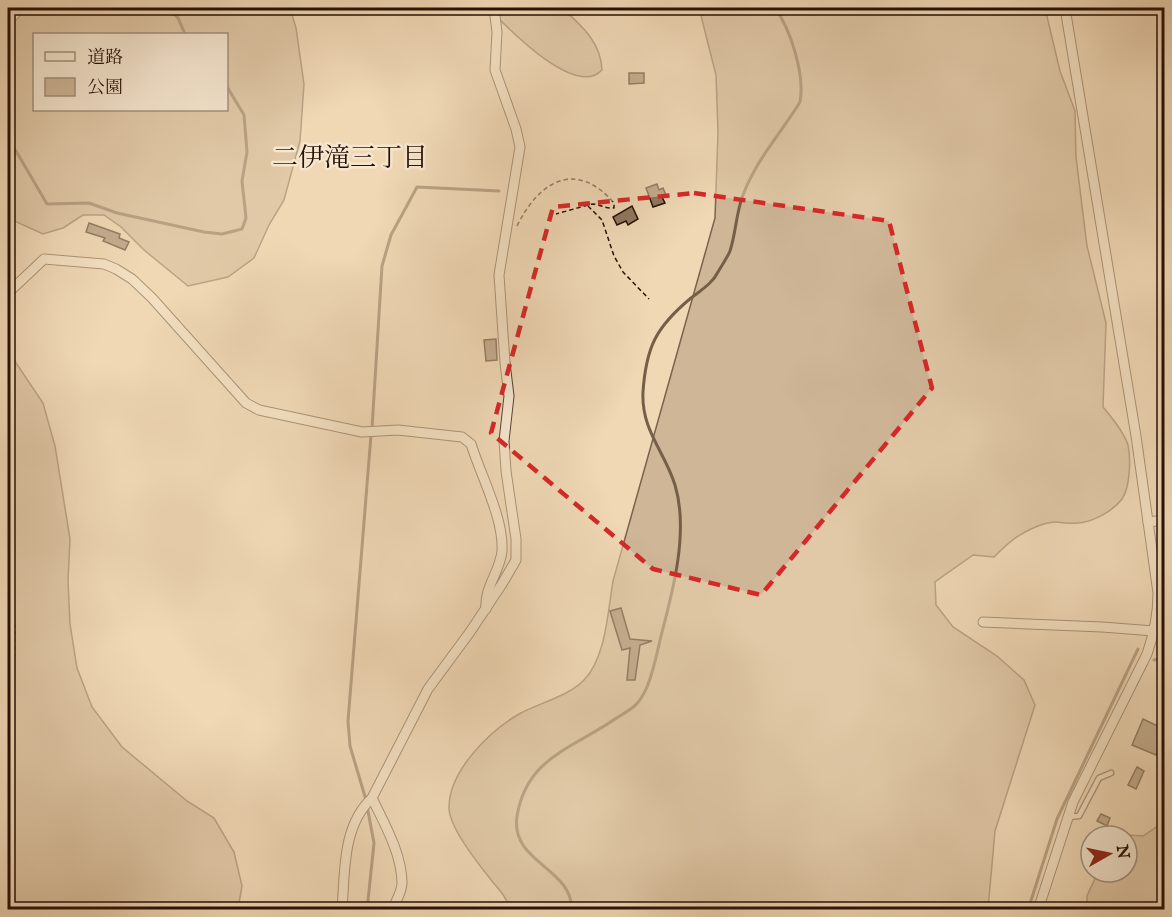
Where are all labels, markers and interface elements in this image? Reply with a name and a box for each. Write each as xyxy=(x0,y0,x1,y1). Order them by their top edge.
legend xyxy=(33,33,228,111)
text: 道路 xyxy=(87,47,123,70)
text: 公園 xyxy=(87,77,123,100)
district label: 二伊滝三丁目 xyxy=(272,142,428,175)
north arrow xyxy=(1079,824,1139,884)
text: N xyxy=(1111,843,1133,861)

